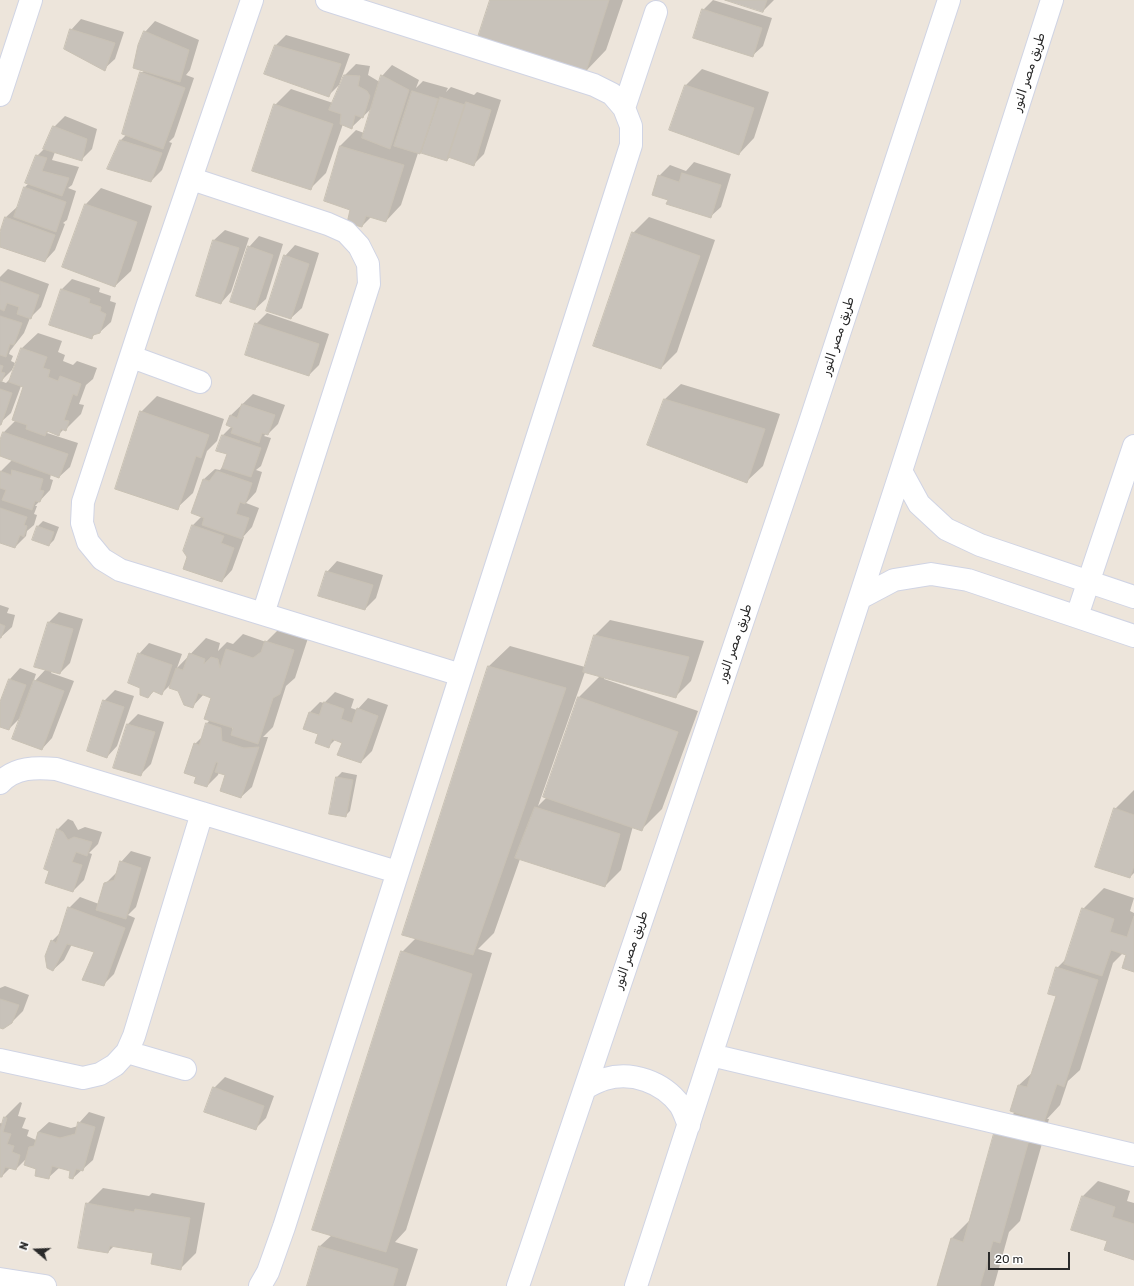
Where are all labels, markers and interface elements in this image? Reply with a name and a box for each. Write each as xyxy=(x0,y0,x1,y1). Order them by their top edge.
street label: طريق مصر النور xyxy=(1009,31,1049,113)
street label: طريق مصر النور xyxy=(818,295,858,377)
street label: طريق مصر النور xyxy=(714,602,756,684)
street label: طريق مصر النور xyxy=(610,909,652,991)
north arrow xyxy=(16,1230,56,1270)
text: N xyxy=(17,1240,32,1252)
scale bar xyxy=(990,1244,1072,1270)
text: 20 m xyxy=(995,1252,1023,1266)

